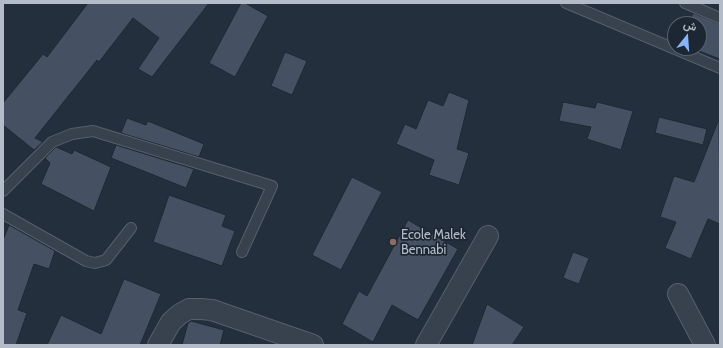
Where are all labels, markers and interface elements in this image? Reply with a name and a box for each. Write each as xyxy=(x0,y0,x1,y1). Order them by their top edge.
north arrow xyxy=(667,16,707,56)
text: ش xyxy=(682,17,699,34)
place label: Ecole Malek Bennabi xyxy=(401,227,466,258)
marker: Ecole Malek Bennabi xyxy=(388,237,398,247)

